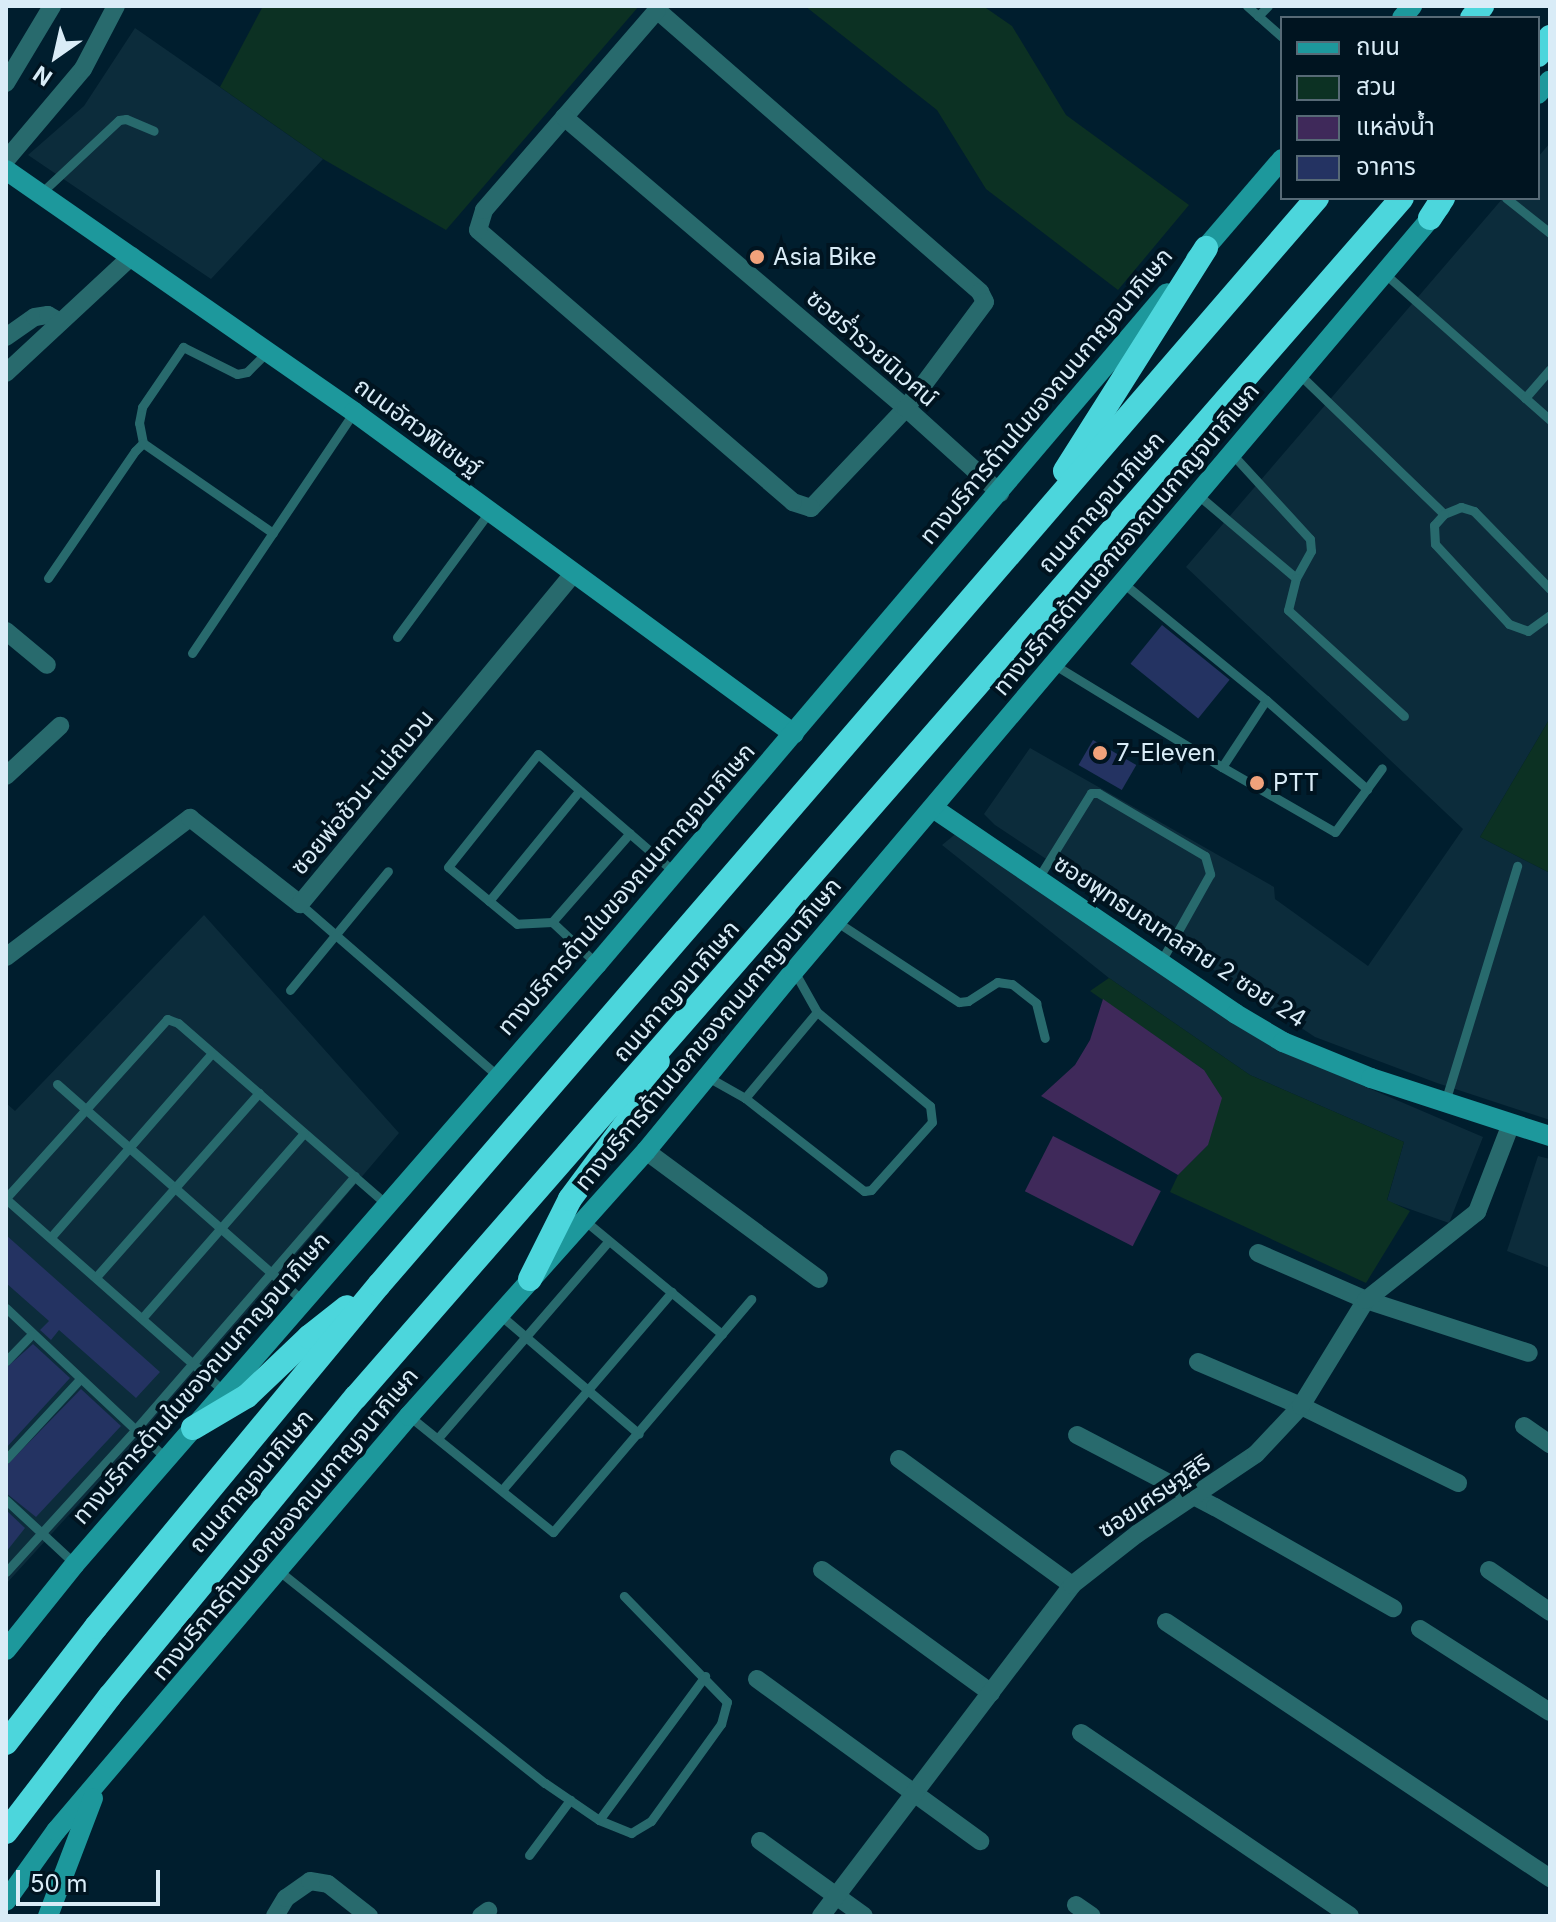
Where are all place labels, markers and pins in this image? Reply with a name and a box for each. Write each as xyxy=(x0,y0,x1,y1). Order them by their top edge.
place label: Asia Bike xyxy=(773,243,876,271)
marker: Asia Bike xyxy=(748,248,766,266)
place label: 7-Eleven xyxy=(1116,739,1216,767)
marker: 7-Eleven xyxy=(1091,744,1109,762)
place label: PTT xyxy=(1273,769,1319,797)
marker: PTT xyxy=(1248,774,1266,792)

